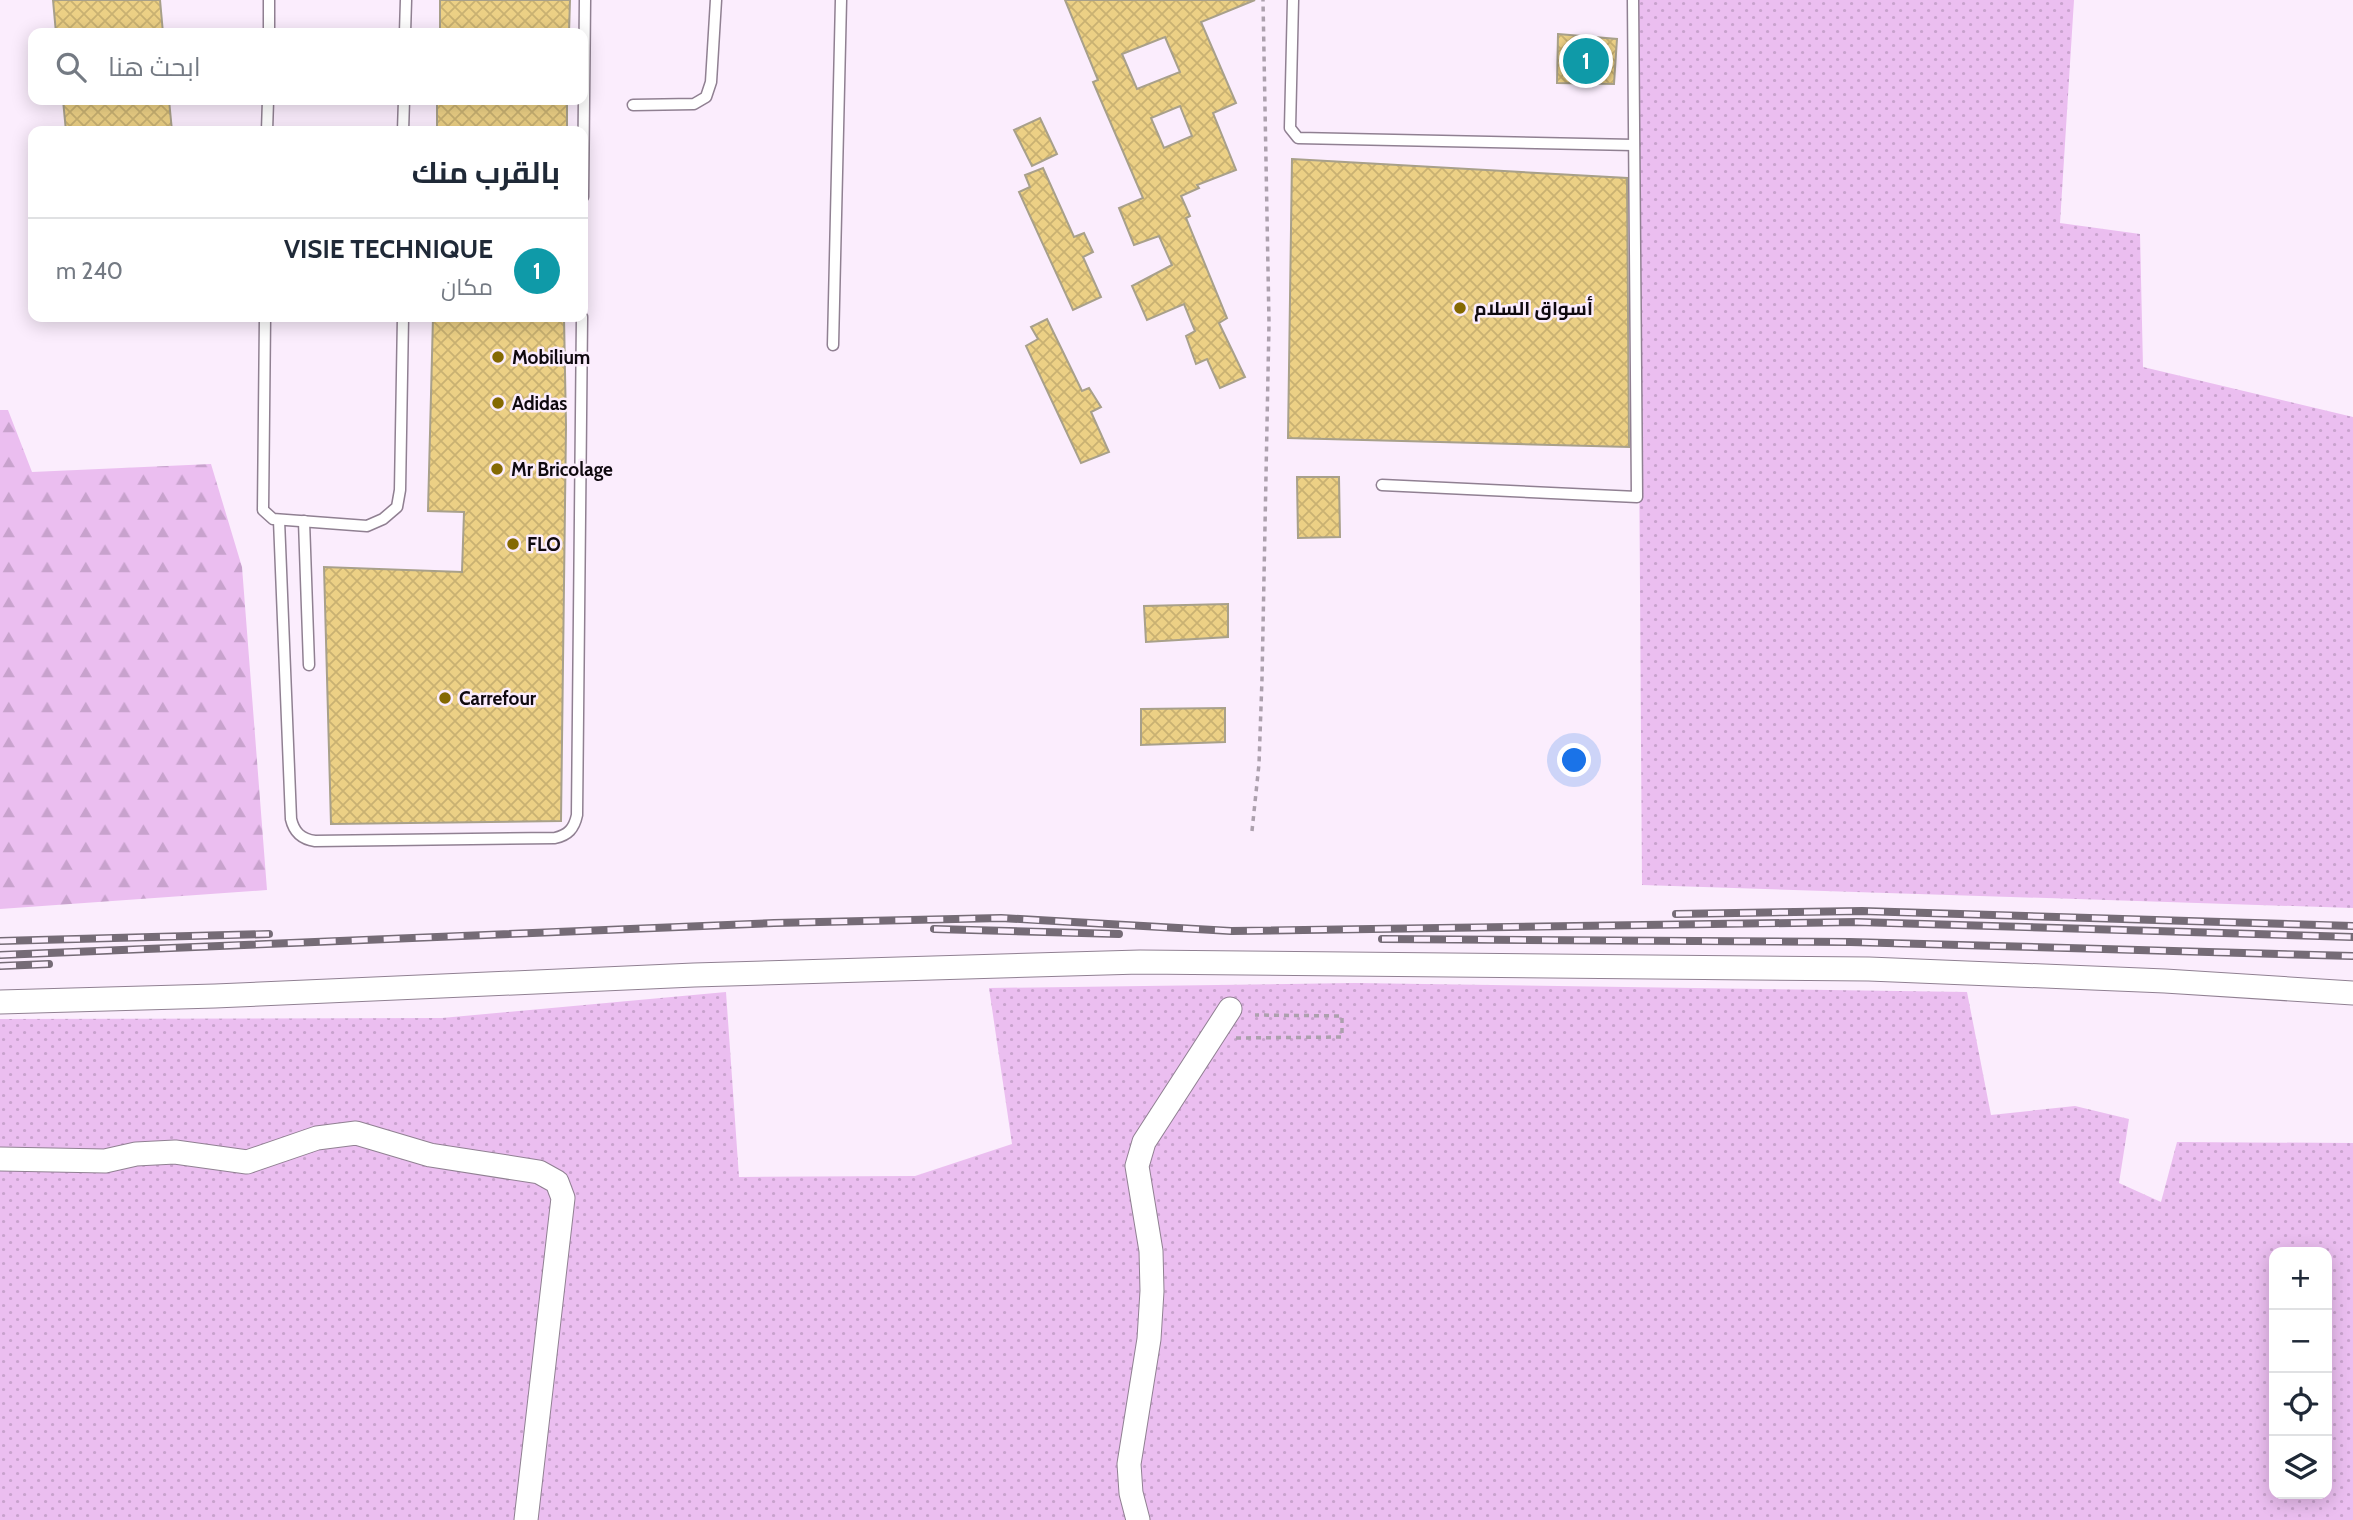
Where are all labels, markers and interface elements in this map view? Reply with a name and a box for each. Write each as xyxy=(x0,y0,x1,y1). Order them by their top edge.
search box xyxy=(28,28,588,105)
pin: 1 xyxy=(1563,35,1609,87)
icon: search xyxy=(52,48,90,86)
text: ابحث هنا xyxy=(108,51,201,83)
text: بالقرب منك xyxy=(412,154,560,191)
text: VISIE TECHNIQUE xyxy=(284,233,493,265)
text: 240 m xyxy=(56,257,123,285)
text: 1 xyxy=(533,257,541,285)
text: مكان xyxy=(441,273,493,301)
place label: أسواق السلام xyxy=(1474,295,1593,322)
marker: أسواق السلام xyxy=(1452,300,1468,316)
place label: Mobilium xyxy=(512,346,590,369)
marker: Mobilium xyxy=(490,349,506,365)
place label: Adidas xyxy=(512,392,567,415)
marker: Adidas xyxy=(490,395,506,411)
place label: Mr Bricolage xyxy=(511,458,613,481)
marker: Mr Bricolage xyxy=(489,461,505,477)
place label: FLO xyxy=(527,533,561,556)
marker: FLO xyxy=(505,536,521,552)
place label: Carrefour xyxy=(459,687,537,710)
marker: Carrefour xyxy=(437,690,453,706)
your location xyxy=(1557,743,1591,777)
map controls xyxy=(2269,1247,2332,1499)
button: + xyxy=(2269,1247,2332,1310)
button: − xyxy=(2269,1310,2332,1373)
button: locate xyxy=(2269,1373,2332,1436)
button: layers xyxy=(2269,1436,2332,1499)

